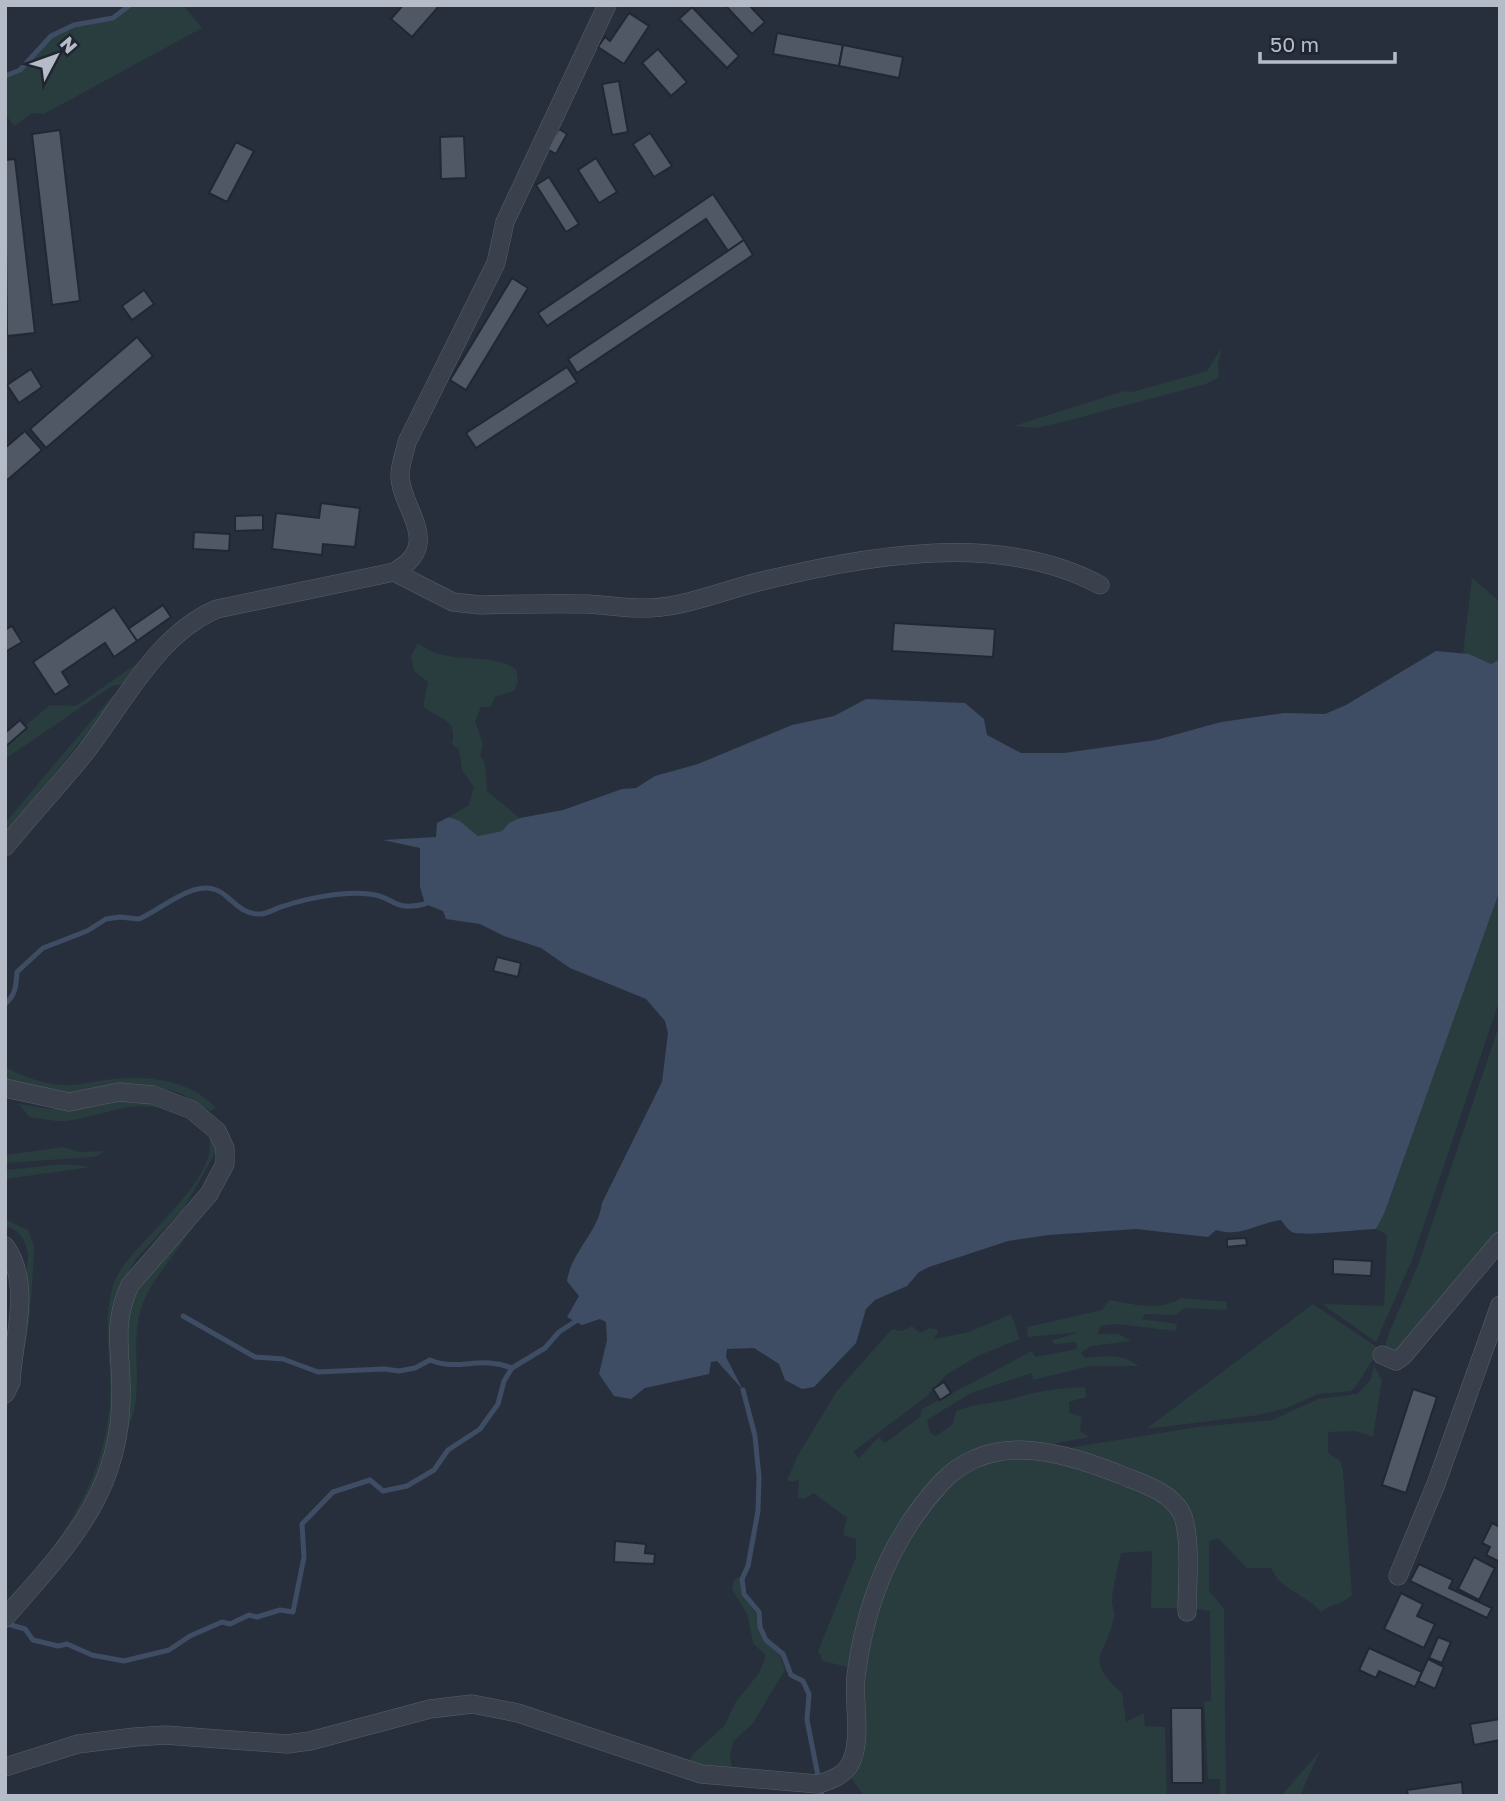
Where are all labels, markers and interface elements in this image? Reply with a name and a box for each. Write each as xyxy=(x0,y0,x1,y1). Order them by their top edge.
north arrow xyxy=(21,21,91,91)
scale bar xyxy=(1260,21,1395,65)
text: 50 m xyxy=(1270,31,1319,57)
text: N xyxy=(56,32,83,58)

